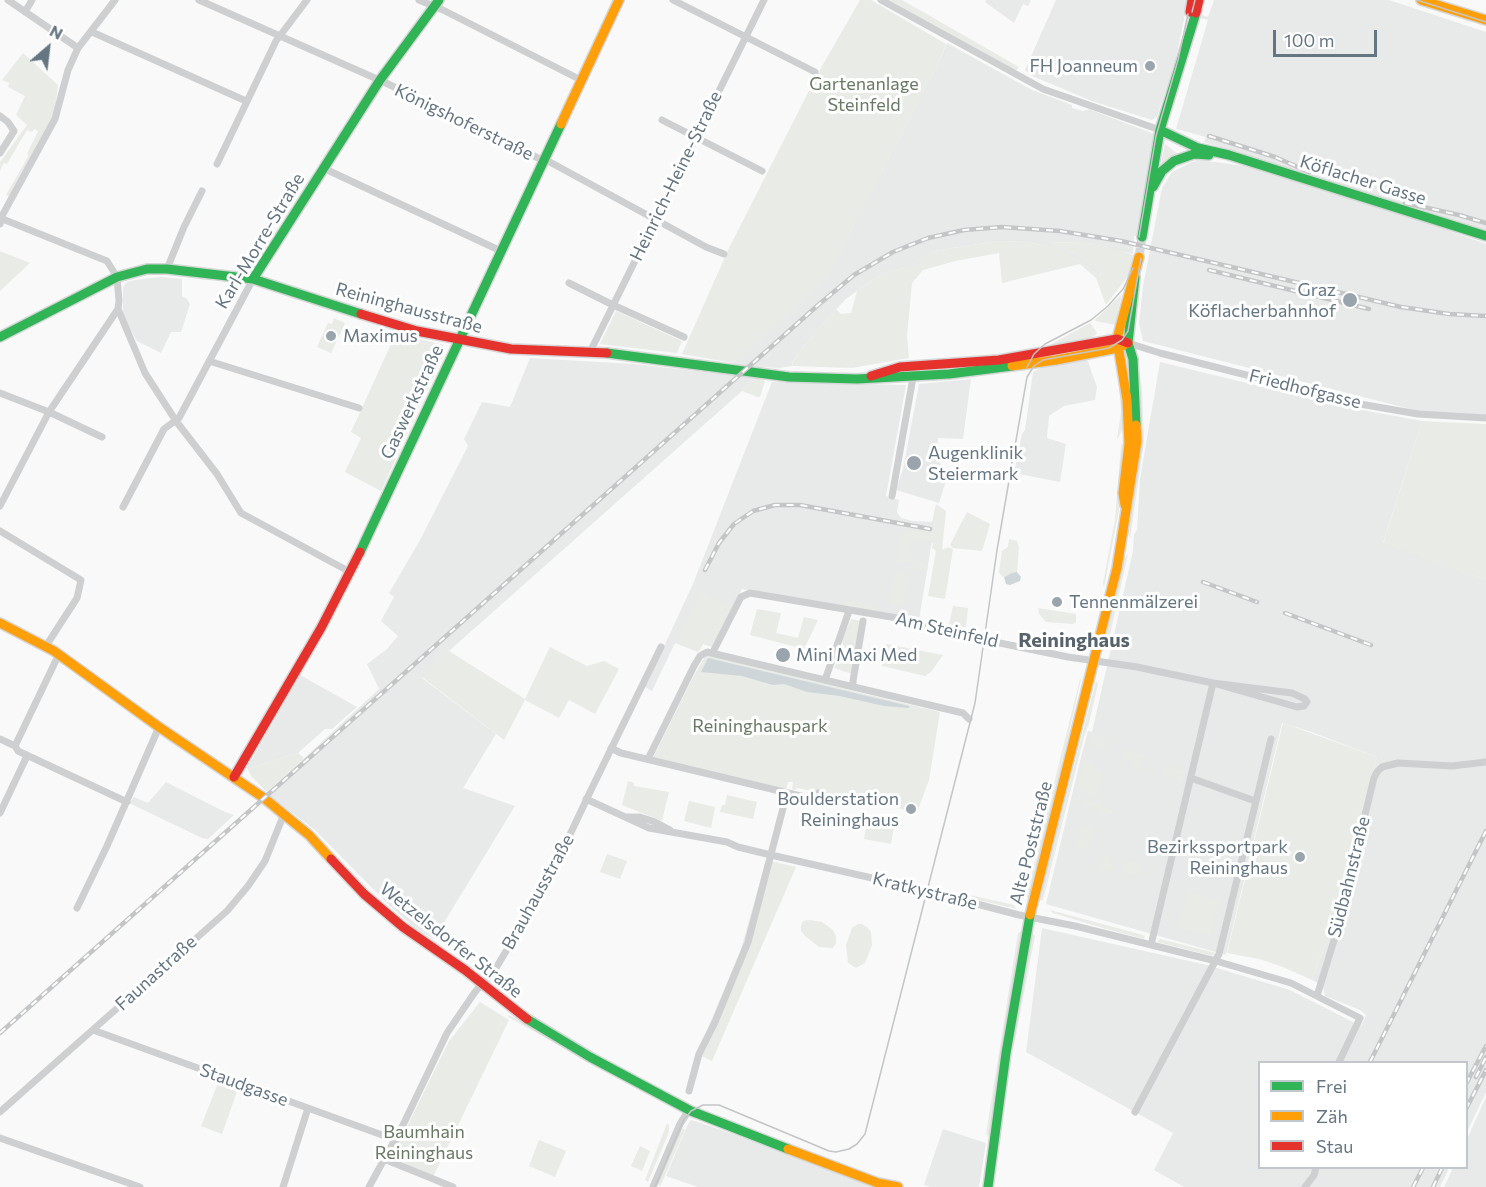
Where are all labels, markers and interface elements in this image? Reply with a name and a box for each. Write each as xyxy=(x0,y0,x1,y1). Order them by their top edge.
north arrow xyxy=(18,18,78,78)
scale bar xyxy=(1276,18,1380,56)
text: N xyxy=(47,20,66,43)
text: 100 m xyxy=(1284,29,1334,51)
place label: FH Joanneum xyxy=(1029,55,1138,77)
marker: FH Joanneum xyxy=(1143,59,1157,73)
park label: Gartenanlage Steinfeld xyxy=(809,73,919,116)
street label: Königshoferstraße xyxy=(391,79,537,165)
street label: Heinrich-Heine-Straße xyxy=(625,88,727,264)
street label: Köflacher Gasse xyxy=(1297,151,1429,209)
street label: Karl-Morre-Straße xyxy=(211,169,309,313)
street label: Reininghausstraße xyxy=(333,278,485,338)
place label: Graz Köflacherbahnhof xyxy=(1188,279,1336,322)
marker: Graz Köflacherbahnhof xyxy=(1341,291,1359,309)
place label: Maximus xyxy=(343,325,418,347)
marker: Maximus xyxy=(324,329,338,343)
street label: Gaswerkstraße xyxy=(376,341,448,463)
street label: Friedhofgasse xyxy=(1247,365,1363,413)
place label: Augenklinik Steiermark xyxy=(928,442,1023,484)
marker: Augenklinik Steiermark xyxy=(905,454,923,472)
place label: Tennenmälzerei xyxy=(1069,591,1198,613)
marker: Tennenmälzerei xyxy=(1050,595,1064,609)
street label: Am Steinfeld xyxy=(894,608,1000,652)
district label: Reininghaus xyxy=(1018,628,1130,652)
place label: Mini Maxi Med xyxy=(796,644,917,666)
marker: Mini Maxi Med xyxy=(774,646,792,664)
park label: Reininghauspark xyxy=(692,715,828,737)
street label: Alte Poststraße xyxy=(1005,779,1057,907)
place label: Boulderstation Reininghaus xyxy=(777,788,899,830)
marker: Boulderstation Reininghaus xyxy=(904,802,918,816)
street label: Südbahnstraße xyxy=(1324,814,1374,940)
street label: Brauhausstraße xyxy=(497,831,579,953)
place label: Bezirkssportpark Reininghaus xyxy=(1147,836,1288,878)
marker: Bezirkssportpark Reininghaus xyxy=(1293,850,1307,864)
street label: Kratkystraße xyxy=(870,868,980,914)
street label: Wetzelsdorfer Straße xyxy=(375,878,527,1002)
street label: Faunastraße xyxy=(111,931,201,1015)
street label: Staudgasse xyxy=(197,1059,291,1111)
legend xyxy=(1258,1061,1468,1169)
text: Frei xyxy=(1316,1075,1347,1097)
text: Zäh xyxy=(1316,1105,1348,1127)
park label: Baumhain Reininghaus xyxy=(375,1121,473,1164)
text: Stau xyxy=(1316,1135,1353,1157)

